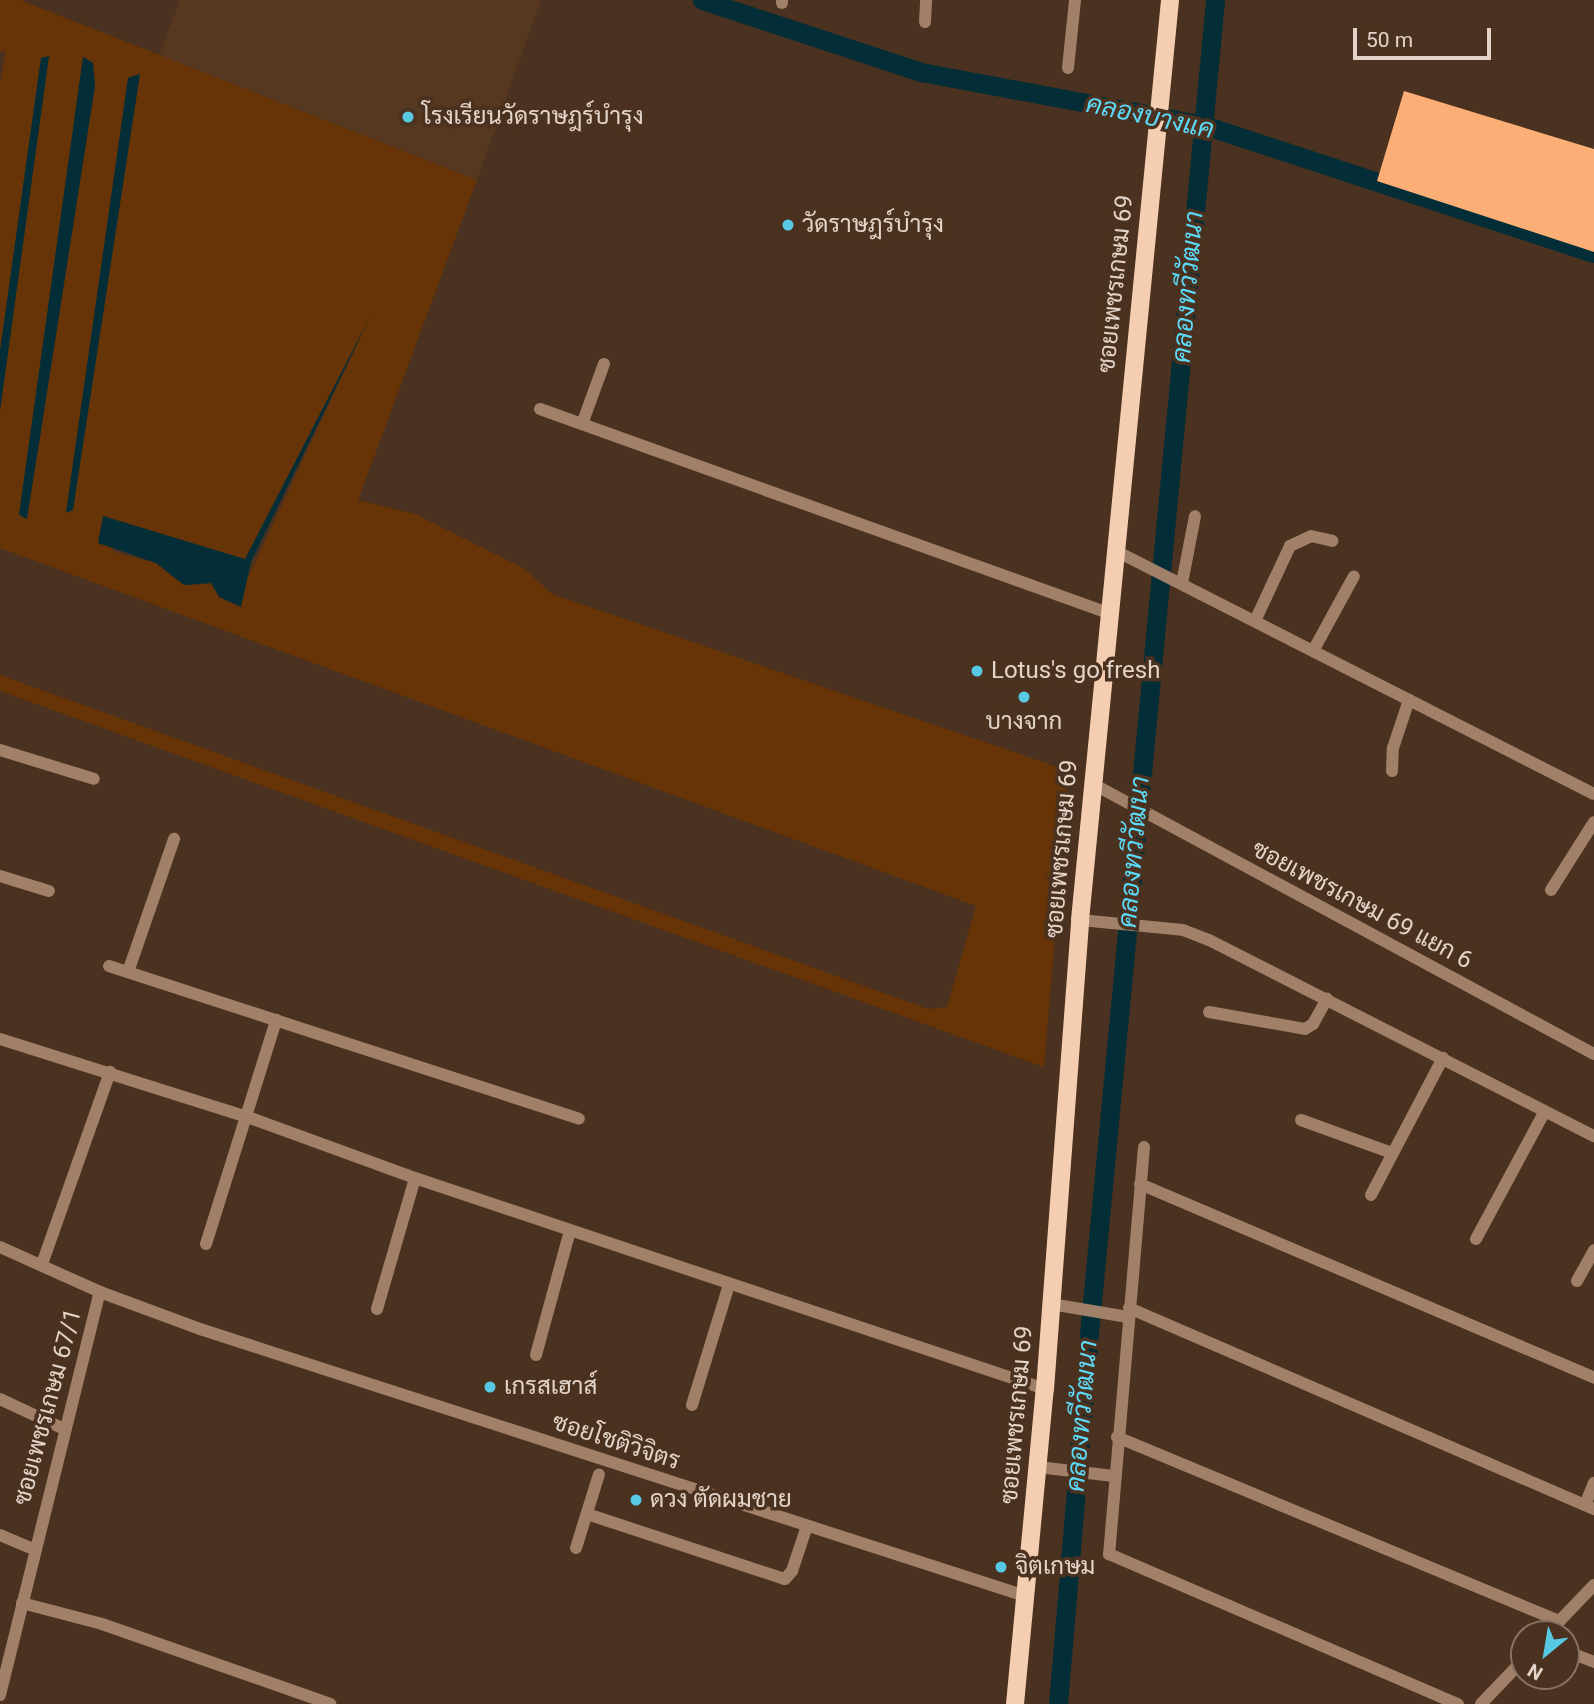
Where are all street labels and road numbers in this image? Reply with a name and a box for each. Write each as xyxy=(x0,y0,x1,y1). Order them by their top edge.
street label: ซอยเพชรเกษม 69 xyxy=(1092,194,1140,374)
street label: ซอยเพชรเกษม 69 xyxy=(1040,759,1084,939)
street label: ซอยเพชรเกษม 69 แยก 6 xyxy=(1247,835,1477,975)
street label: ซอยเพชรเกษม 67/1 xyxy=(8,1306,88,1508)
street label: ซอยเพชรเกษม 69 xyxy=(995,1325,1039,1505)
street label: ซอยโชติวิจิตร xyxy=(548,1408,684,1476)

